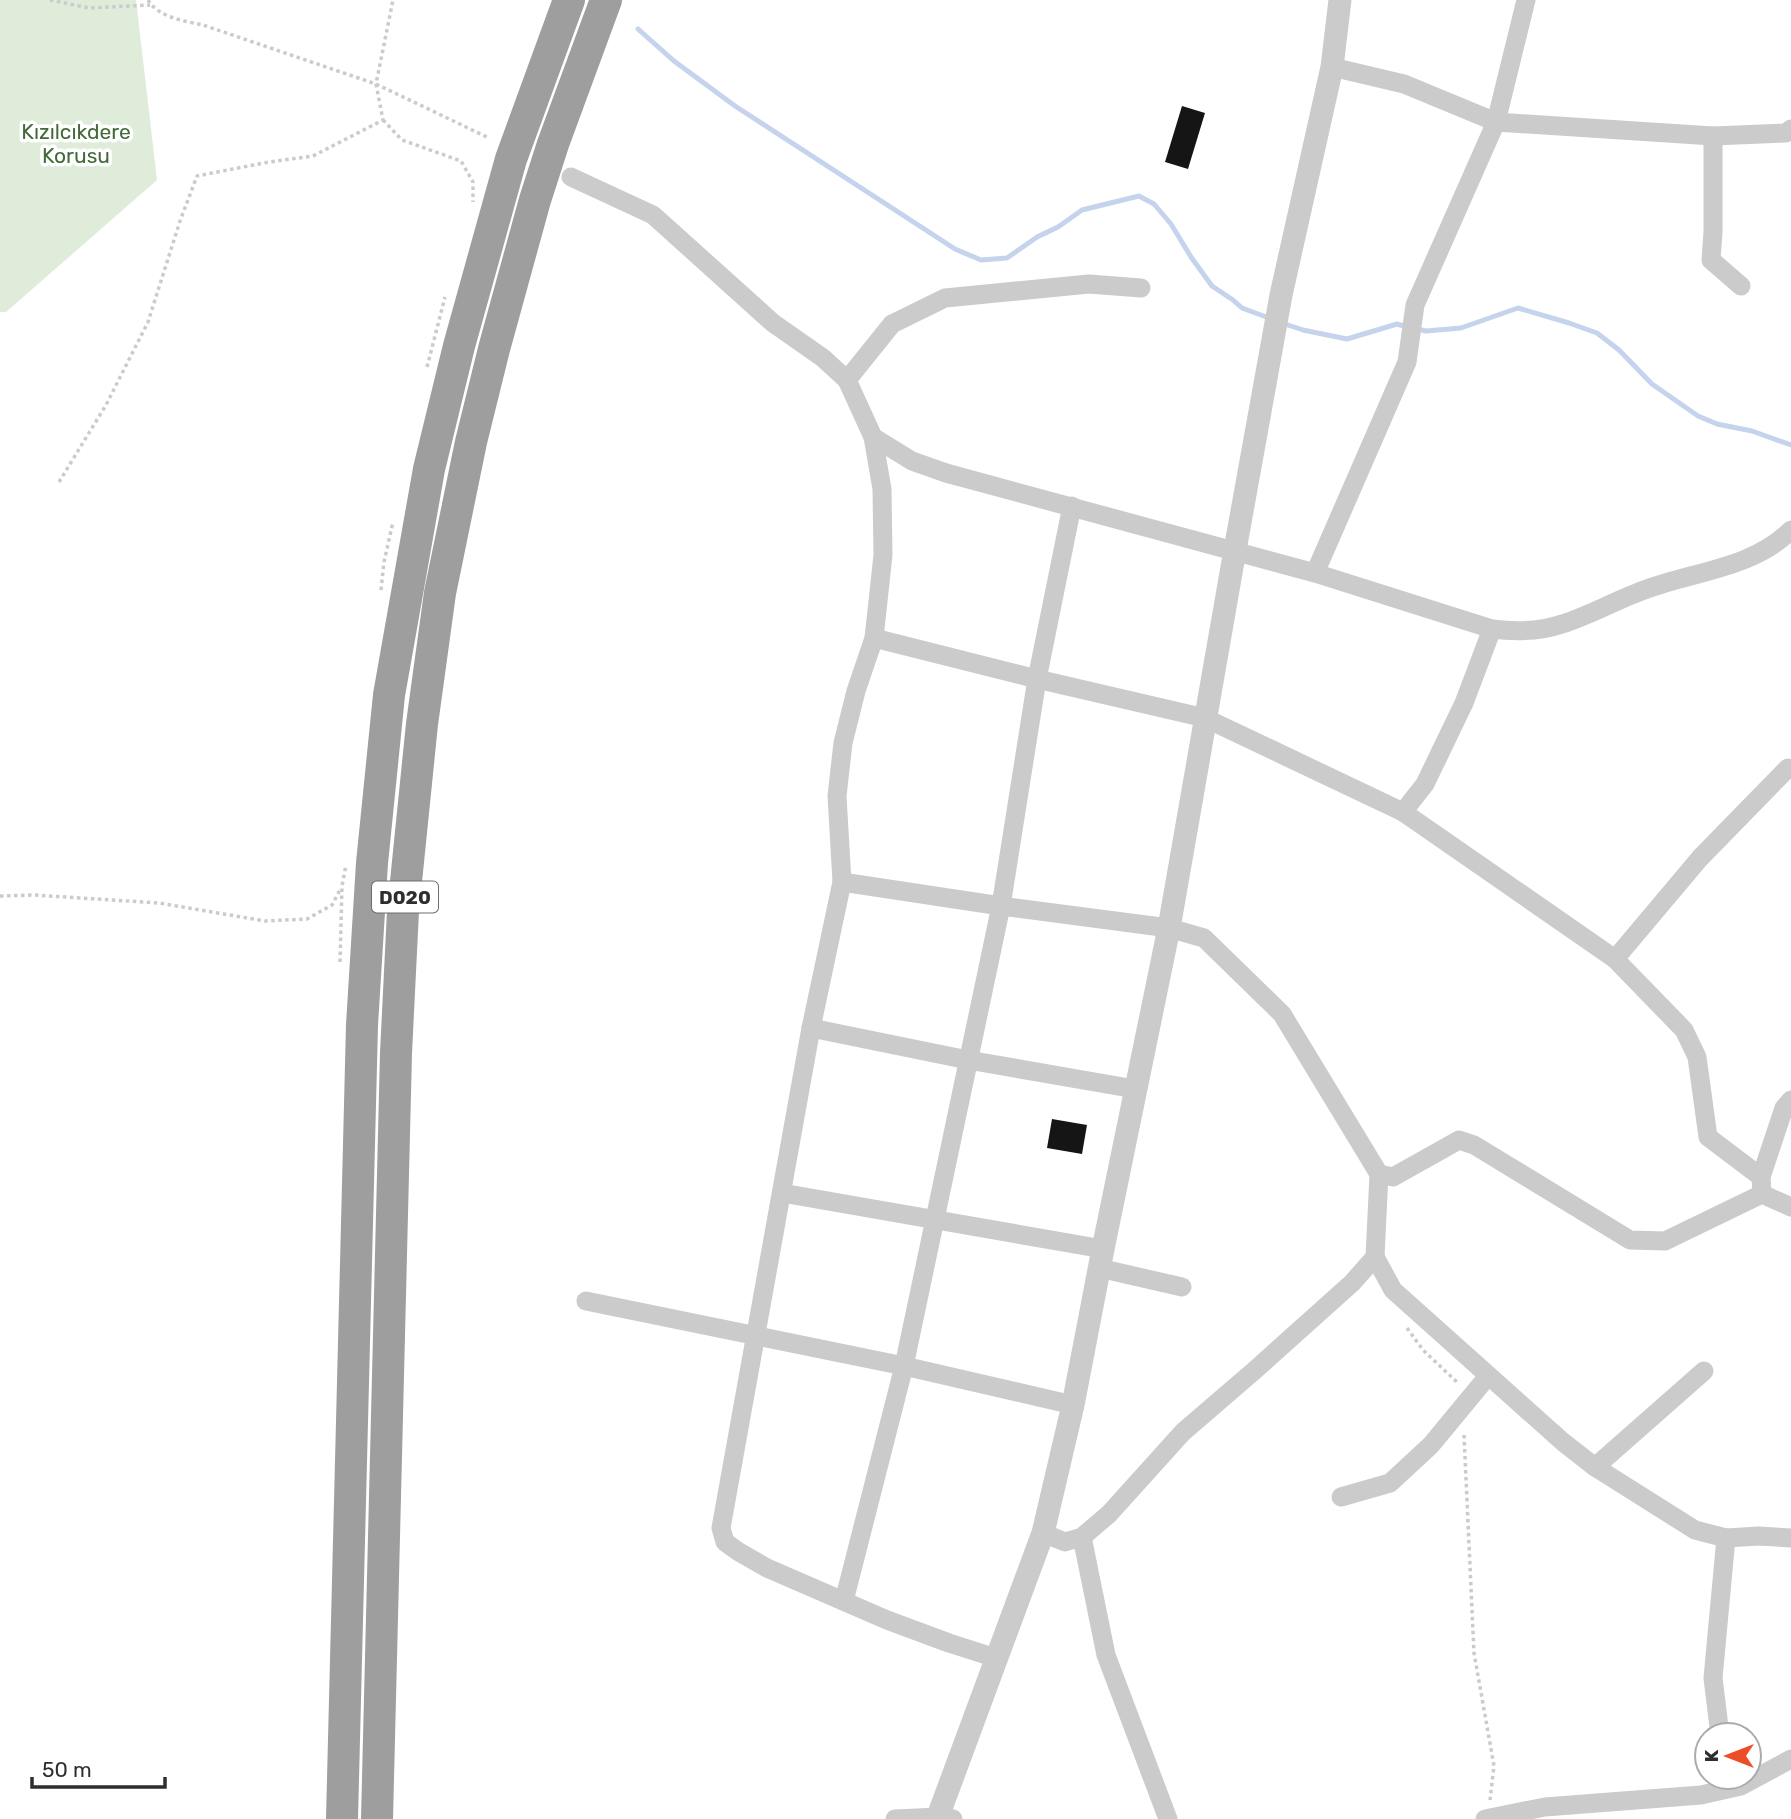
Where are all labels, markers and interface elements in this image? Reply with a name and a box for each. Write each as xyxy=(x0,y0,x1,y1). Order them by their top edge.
park label: Kızılcıkdere Korusu xyxy=(21,119,131,168)
road number: D020 xyxy=(372,882,438,912)
north arrow xyxy=(1693,1721,1763,1791)
scale bar xyxy=(32,1745,164,1789)
text: K xyxy=(1700,1749,1723,1762)
text: 50 m xyxy=(42,1757,92,1782)

